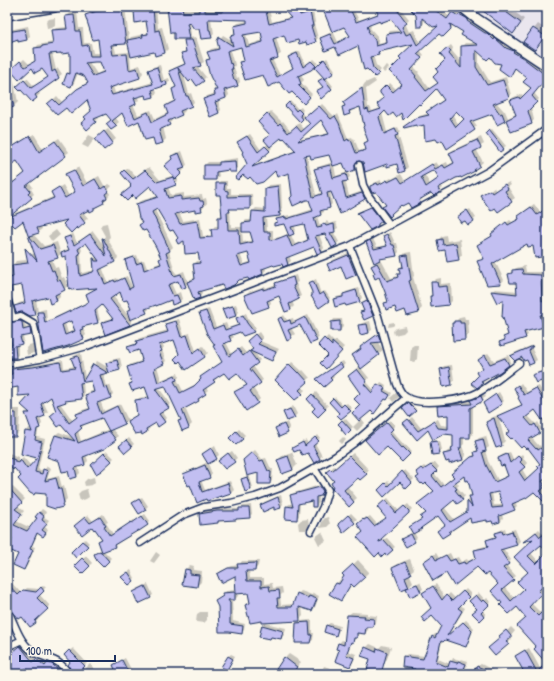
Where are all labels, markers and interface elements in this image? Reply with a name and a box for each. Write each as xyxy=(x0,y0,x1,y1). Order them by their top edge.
scale bar xyxy=(20,637,115,663)
text: 100 m xyxy=(26,642,52,659)

